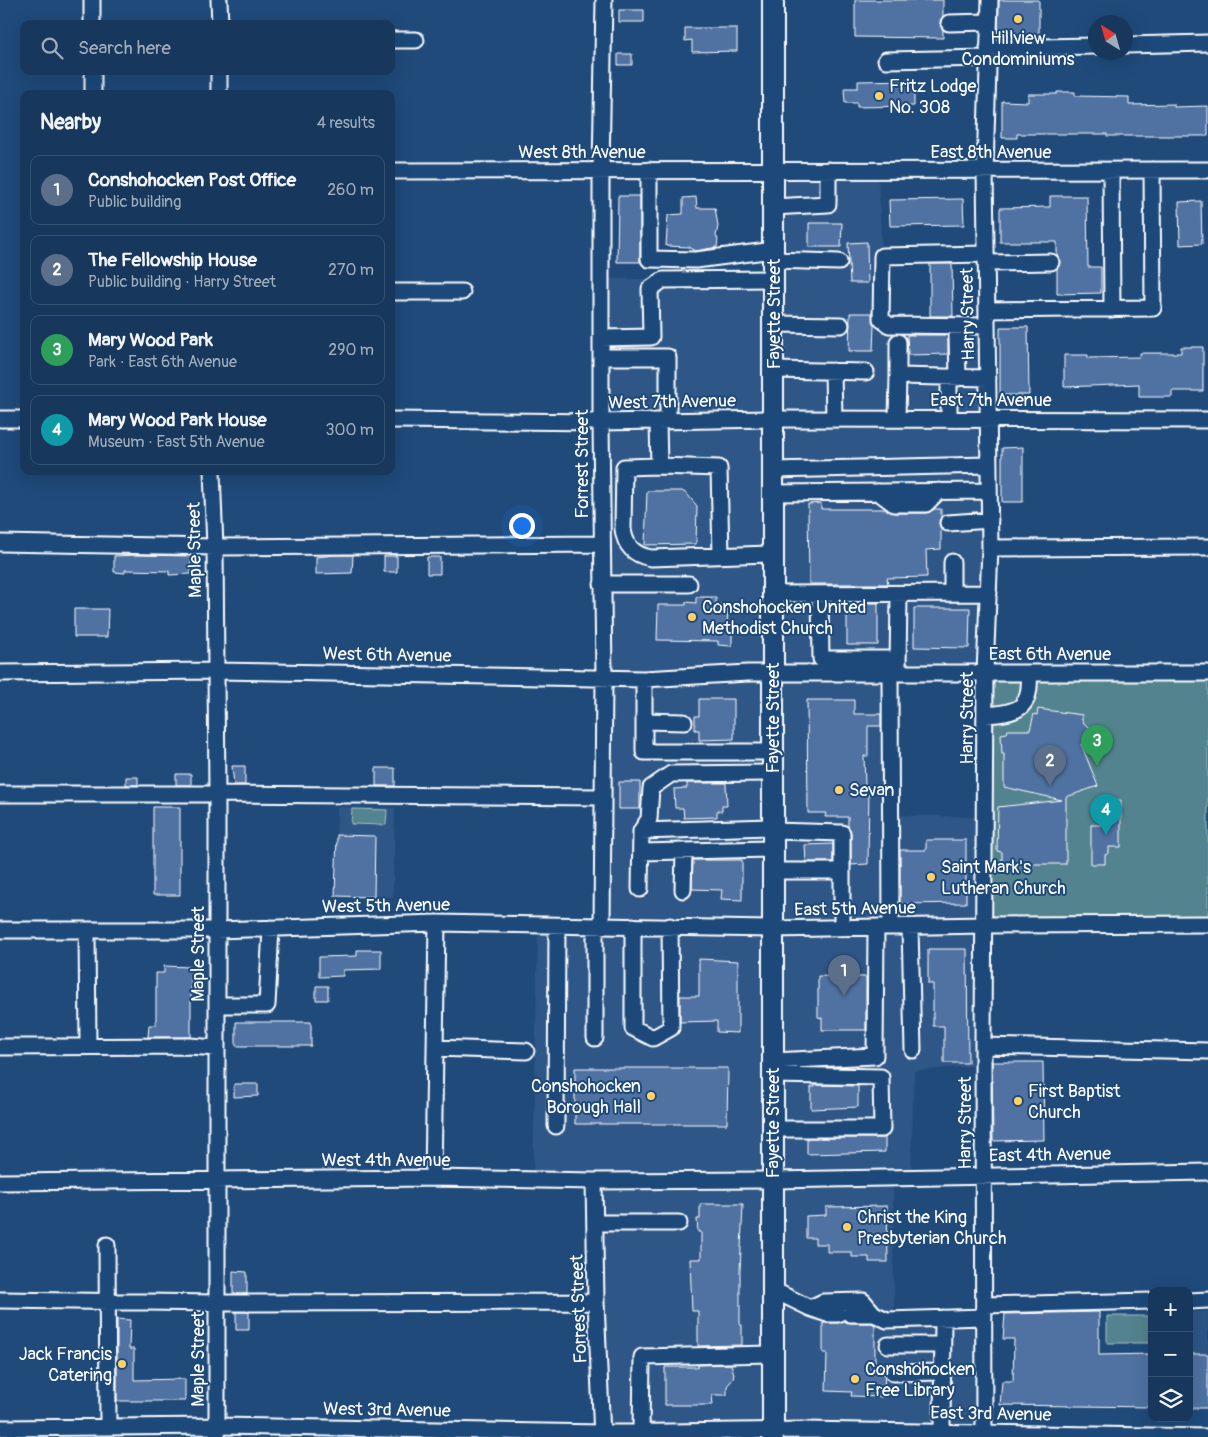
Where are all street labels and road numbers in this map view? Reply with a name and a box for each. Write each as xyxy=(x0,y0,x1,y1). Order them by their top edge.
street label: West 8th Avenue xyxy=(518,141,646,164)
street label: East 8th Avenue xyxy=(931,141,1052,164)
street label: Fayette Street xyxy=(763,258,786,369)
street label: Harry Street xyxy=(956,267,980,361)
street label: West 7th Avenue xyxy=(608,389,736,415)
street label: East 7th Avenue xyxy=(930,389,1052,412)
street label: Forrest Street xyxy=(571,409,594,519)
street label: Maple Street xyxy=(183,501,207,598)
street label: West 6th Avenue xyxy=(322,642,452,668)
street label: East 6th Avenue xyxy=(989,643,1111,666)
street label: Fayette Street xyxy=(762,662,785,773)
street label: Harry Street xyxy=(956,671,979,765)
street label: West 5th Avenue xyxy=(322,893,450,919)
street label: East 5th Avenue xyxy=(794,896,916,922)
street label: Maple Street xyxy=(187,905,210,1002)
street label: Fayette Street xyxy=(762,1067,785,1178)
street label: Harry Street xyxy=(954,1076,977,1170)
street label: East 4th Avenue xyxy=(989,1142,1111,1168)
street label: West 4th Avenue xyxy=(322,1149,451,1172)
street label: Forrest Street xyxy=(566,1253,592,1364)
street label: Maple Street xyxy=(187,1310,210,1407)
street label: West 3rd Avenue xyxy=(323,1397,451,1423)
street label: East 3rd Avenue xyxy=(930,1401,1052,1427)

